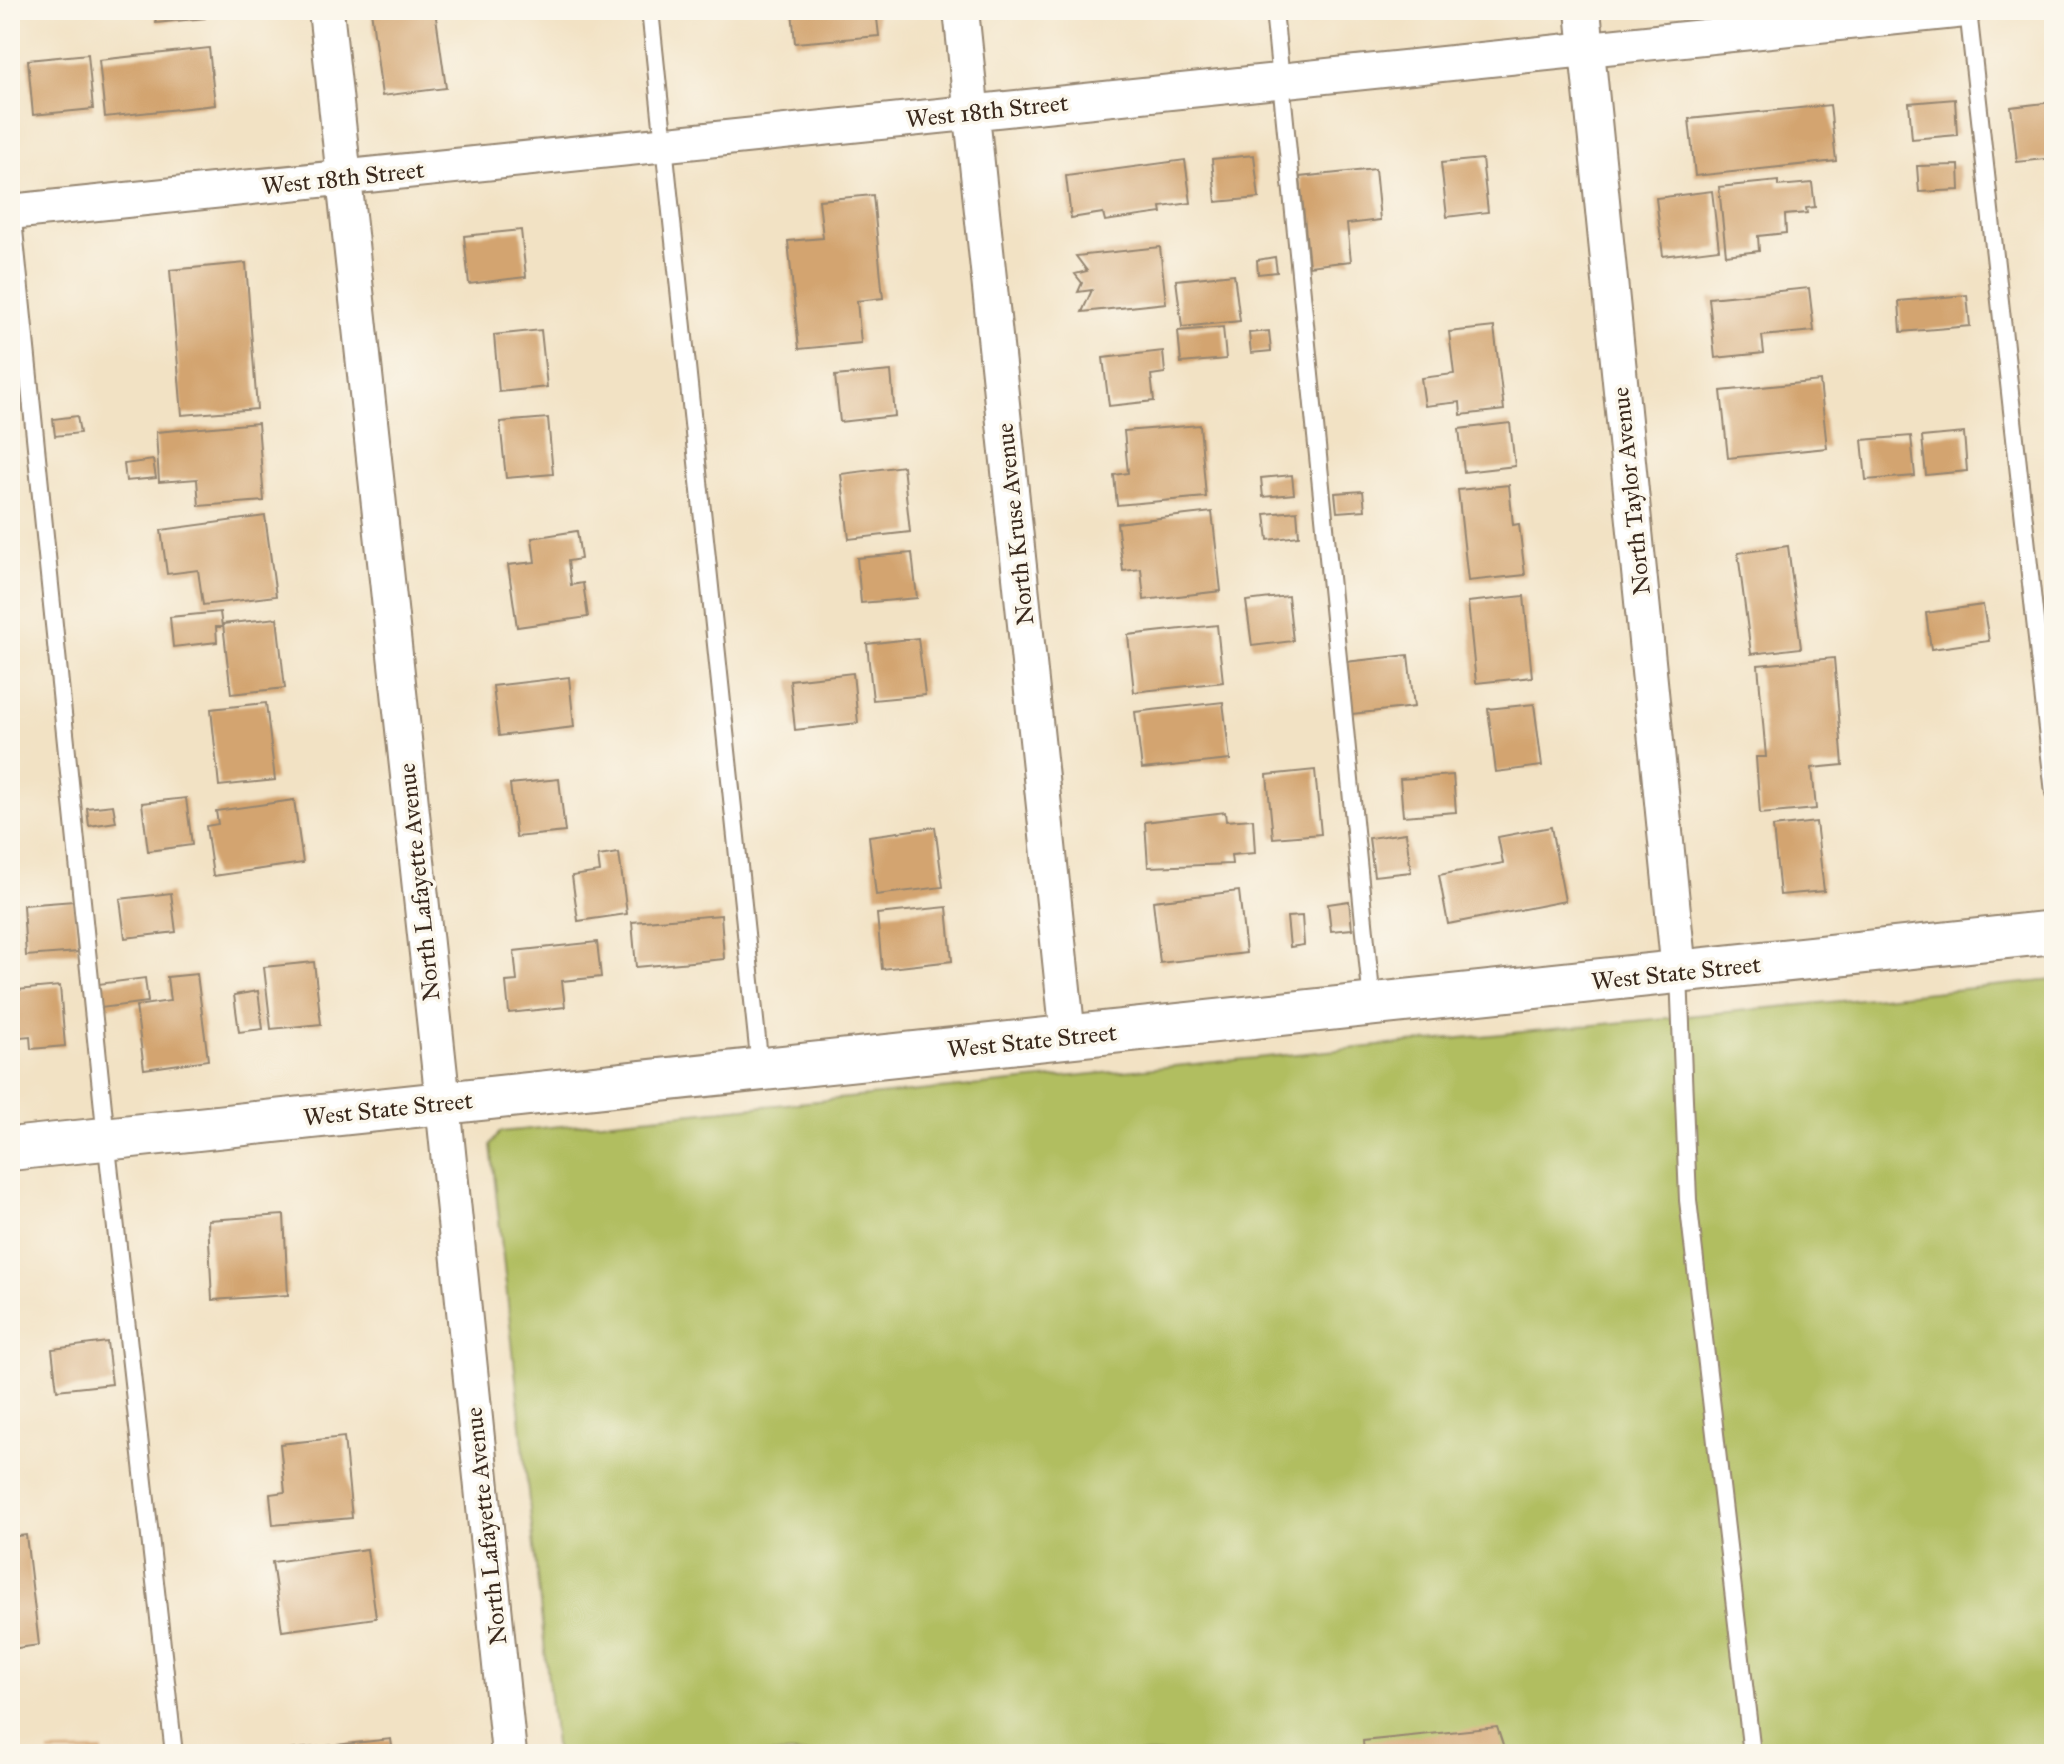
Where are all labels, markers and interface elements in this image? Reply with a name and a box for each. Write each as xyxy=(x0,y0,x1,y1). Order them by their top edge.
street label: West 18th Street xyxy=(904,88,1070,134)
street label: West 18th Street xyxy=(260,155,426,201)
street label: North Taylor Avenue xyxy=(1605,386,1657,596)
street label: North Kruse Avenue xyxy=(989,421,1041,627)
street label: North Lafayette Avenue xyxy=(392,762,446,1002)
street label: West State Street xyxy=(1590,949,1763,997)
street label: West State Street xyxy=(946,1017,1119,1065)
street label: West State Street xyxy=(302,1085,475,1133)
street label: North Lafayette Avenue xyxy=(459,1406,513,1646)

